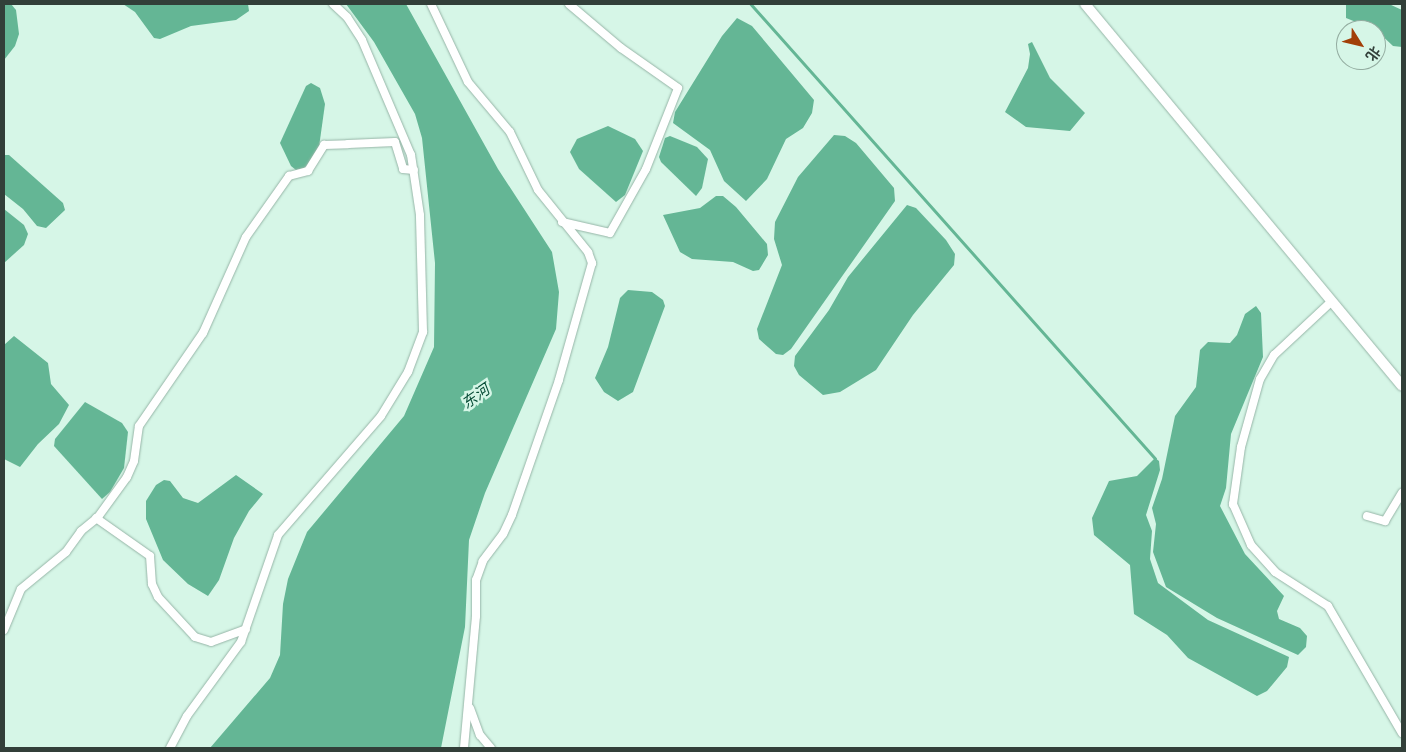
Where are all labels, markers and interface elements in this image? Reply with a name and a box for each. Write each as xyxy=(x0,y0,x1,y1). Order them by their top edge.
north arrow xyxy=(1336,20,1386,70)
text: 北 xyxy=(1362,43,1384,64)
water label: 东河 xyxy=(459,381,493,413)

